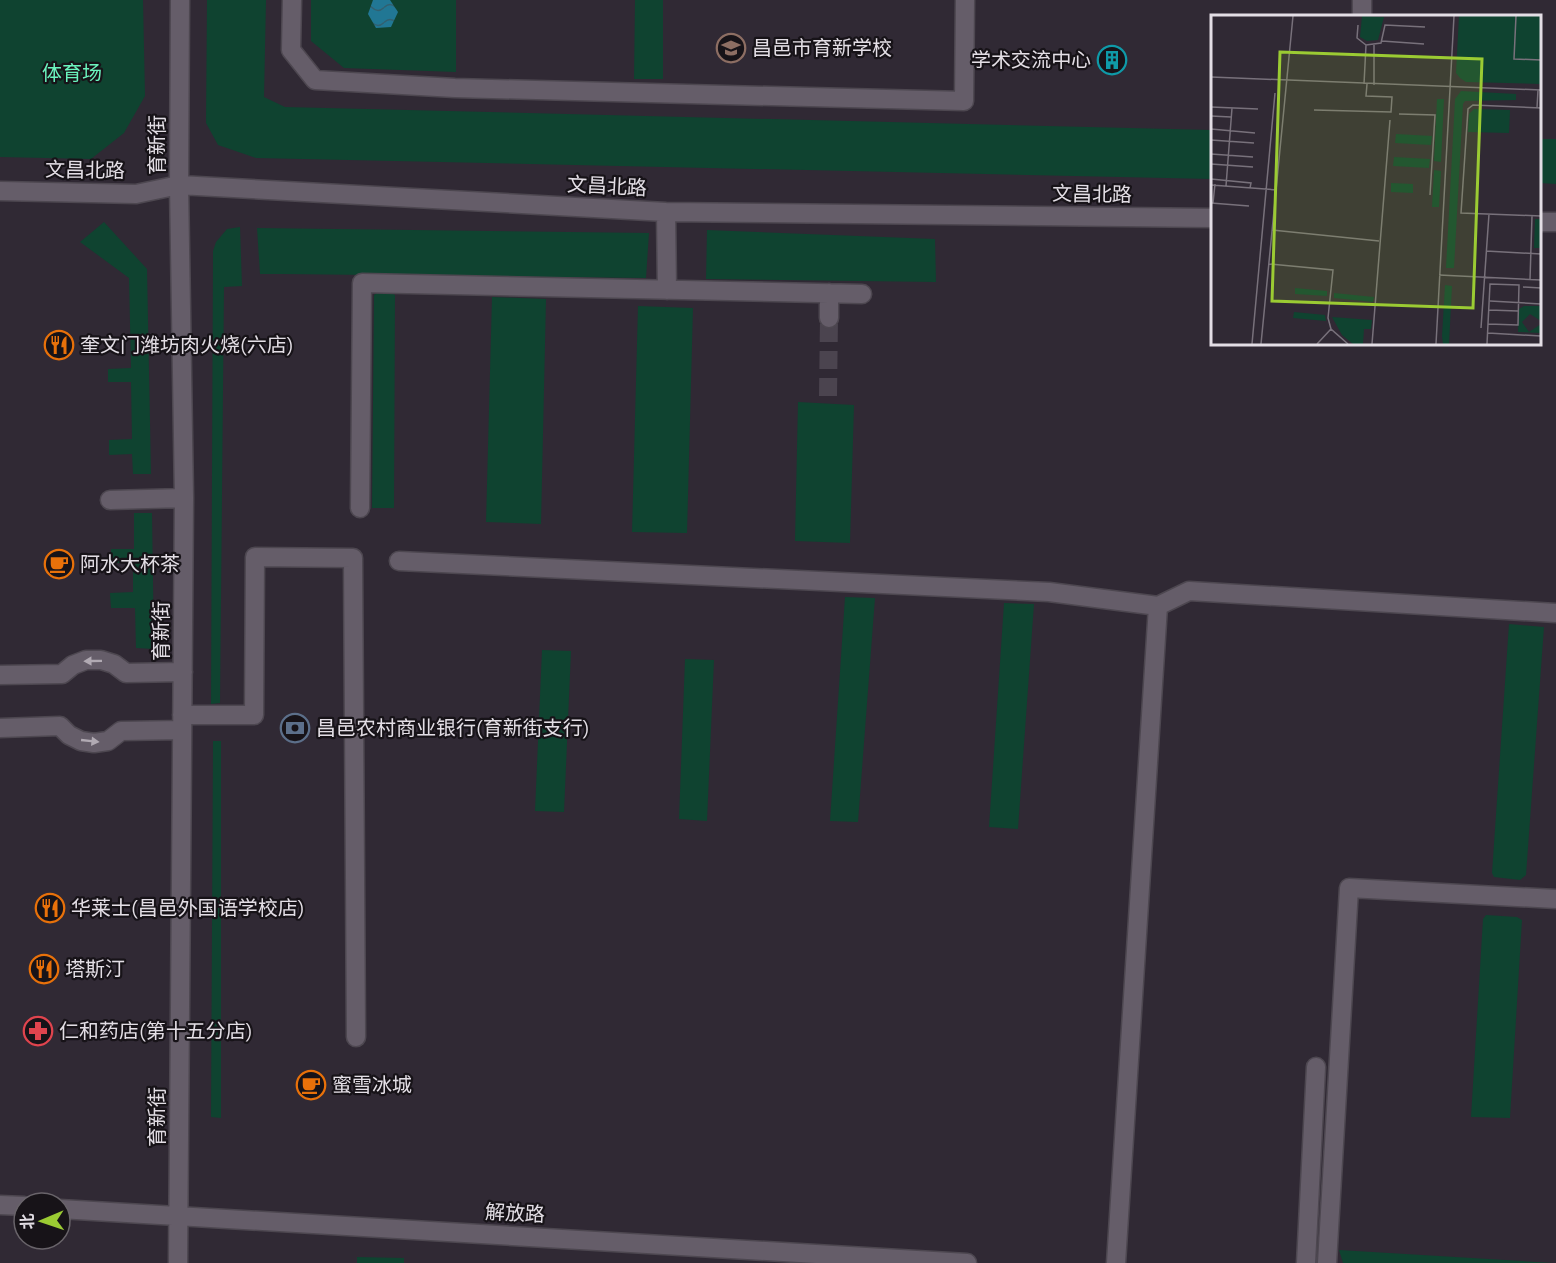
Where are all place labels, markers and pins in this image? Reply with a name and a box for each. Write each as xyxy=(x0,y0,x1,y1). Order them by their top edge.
school or university icon: 昌邑市育新学校 xyxy=(715,32,747,64)
place label: 昌邑市育新学校 xyxy=(752,34,892,61)
building icon: 学术交流中心 xyxy=(1096,44,1128,76)
place label: 学术交流中心 xyxy=(971,46,1091,73)
restaurant icon: 奎文门潍坊肉火烧(六店) xyxy=(43,329,75,361)
place label: 奎文门潍坊肉火烧(六店) xyxy=(80,331,293,358)
cafe icon: 阿水大杯茶 xyxy=(43,548,75,580)
place label: 阿水大杯茶 xyxy=(80,550,180,577)
bank icon: 昌邑农村商业银行(育新街支行) xyxy=(279,712,311,744)
place label: 昌邑农村商业银行(育新街支行) xyxy=(316,714,589,741)
restaurant icon: 华莱士(昌邑外国语学校店) xyxy=(34,892,66,924)
place label: 华莱士(昌邑外国语学校店) xyxy=(71,894,304,921)
restaurant icon: 塔斯汀 xyxy=(28,953,60,985)
place label: 塔斯汀 xyxy=(65,955,125,982)
pharmacy icon: 仁和药店(第十五分店) xyxy=(22,1015,54,1047)
place label: 仁和药店(第十五分店) xyxy=(59,1017,252,1044)
cafe icon: 蜜雪冰城 xyxy=(295,1069,327,1101)
place label: 蜜雪冰城 xyxy=(332,1071,412,1098)

